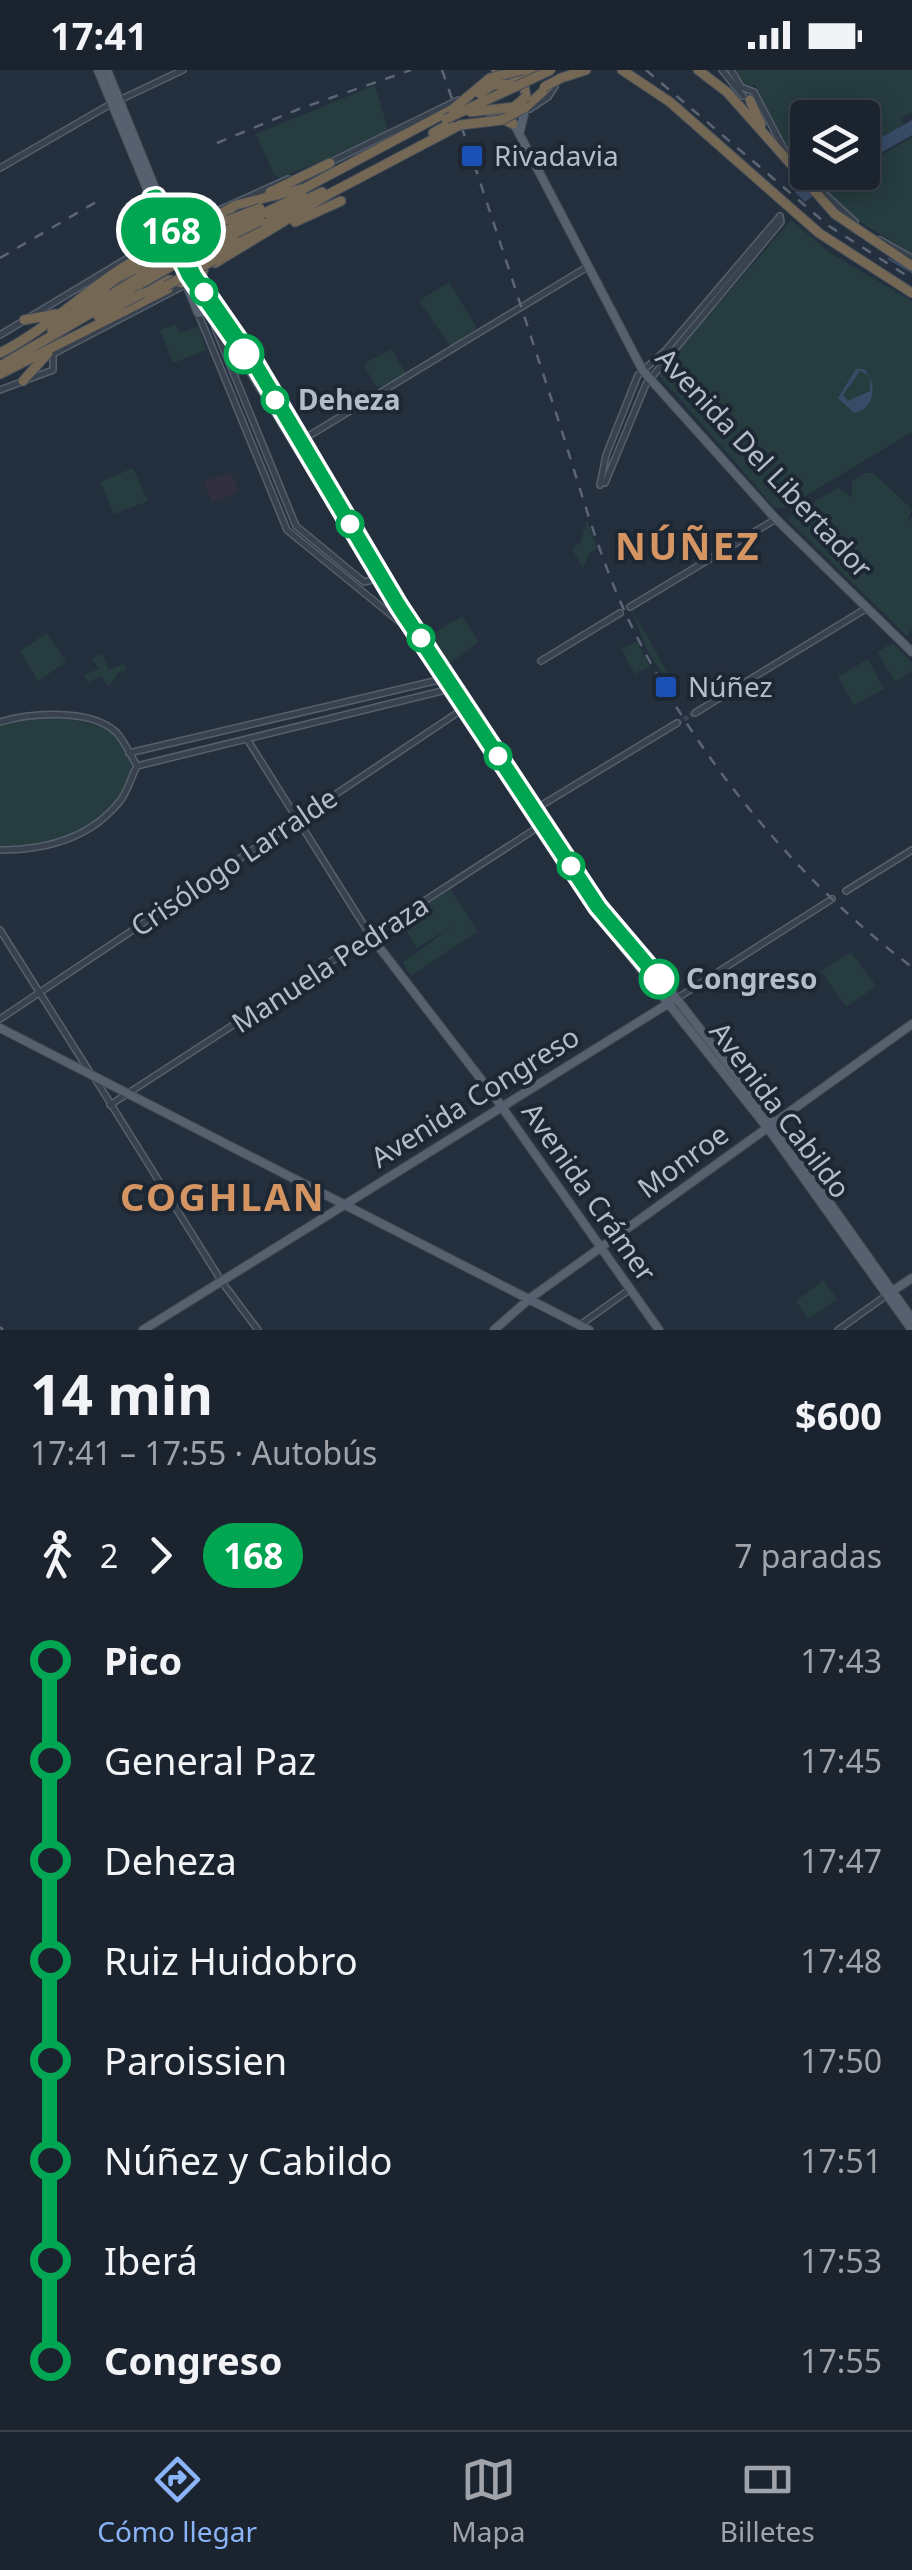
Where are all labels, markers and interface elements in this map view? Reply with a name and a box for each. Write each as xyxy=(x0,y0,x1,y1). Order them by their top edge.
text: 17:41 xyxy=(50,9,148,61)
map controls xyxy=(790,100,880,190)
button: layers xyxy=(790,100,880,190)
place label: Rivadavia xyxy=(494,136,619,174)
marker: Rivadavia xyxy=(459,143,485,169)
line badge: 168 xyxy=(114,198,228,262)
text: 168 xyxy=(141,207,201,254)
unlabelled marker xyxy=(191,279,217,305)
unlabelled marker xyxy=(225,335,263,373)
street label: Avenida Del Libertador xyxy=(648,339,882,586)
place label: Deheza xyxy=(298,380,400,418)
marker: Deheza xyxy=(262,387,288,413)
unlabelled marker xyxy=(337,511,363,537)
district label: NÚÑEZ xyxy=(615,519,761,571)
unlabelled marker xyxy=(408,625,434,651)
place label: Núñez xyxy=(688,667,773,705)
marker: Núñez xyxy=(653,674,679,700)
unlabelled marker xyxy=(485,743,511,769)
street label: Crisólogo Larralde xyxy=(123,778,344,944)
unlabelled marker xyxy=(558,853,584,879)
street label: Manuela Pedraza xyxy=(224,885,435,1041)
place label: Congreso xyxy=(686,959,818,997)
marker: Congreso xyxy=(640,960,678,998)
street label: Avenida Cabildo xyxy=(702,1013,860,1205)
street label: Avenida Congreso xyxy=(363,1017,586,1176)
street label: Avenida Crámer xyxy=(514,1094,666,1289)
street label: Monroe xyxy=(629,1114,735,1206)
district label: COGHLAN xyxy=(120,1170,326,1222)
text: 14 min xyxy=(30,1356,213,1431)
text: $600 xyxy=(795,1389,882,1441)
text: 17:41 – 17:55 · Autobús xyxy=(30,1431,377,1474)
icon: walk xyxy=(30,1528,85,1583)
icon: forward xyxy=(133,1528,188,1583)
text: 168 xyxy=(223,1532,283,1579)
text: 2 xyxy=(100,1534,118,1577)
text: 7 paradas xyxy=(734,1534,882,1577)
text: Pico xyxy=(104,1634,182,1686)
text: 17:43 xyxy=(800,1639,882,1682)
text: General Paz xyxy=(104,1734,316,1786)
text: 17:45 xyxy=(800,1739,882,1782)
text: Deheza xyxy=(104,1834,237,1886)
text: 17:47 xyxy=(800,1839,882,1882)
text: Ruiz Huidobro xyxy=(104,1934,358,1986)
text: 17:48 xyxy=(800,1939,882,1982)
text: Paroissien xyxy=(104,2034,287,2086)
text: 17:50 xyxy=(800,2039,882,2082)
text: Núñez y Cabildo xyxy=(104,2134,393,2186)
text: 17:51 xyxy=(800,2139,882,2182)
text: Iberá xyxy=(104,2234,198,2286)
text: 17:53 xyxy=(800,2239,882,2282)
text: Congreso xyxy=(104,2334,283,2386)
text: 17:55 xyxy=(800,2339,882,2382)
tab: Cómo llegar xyxy=(97,2452,257,2550)
tab: Mapa xyxy=(451,2452,525,2550)
tab: Billetes xyxy=(720,2452,815,2550)

